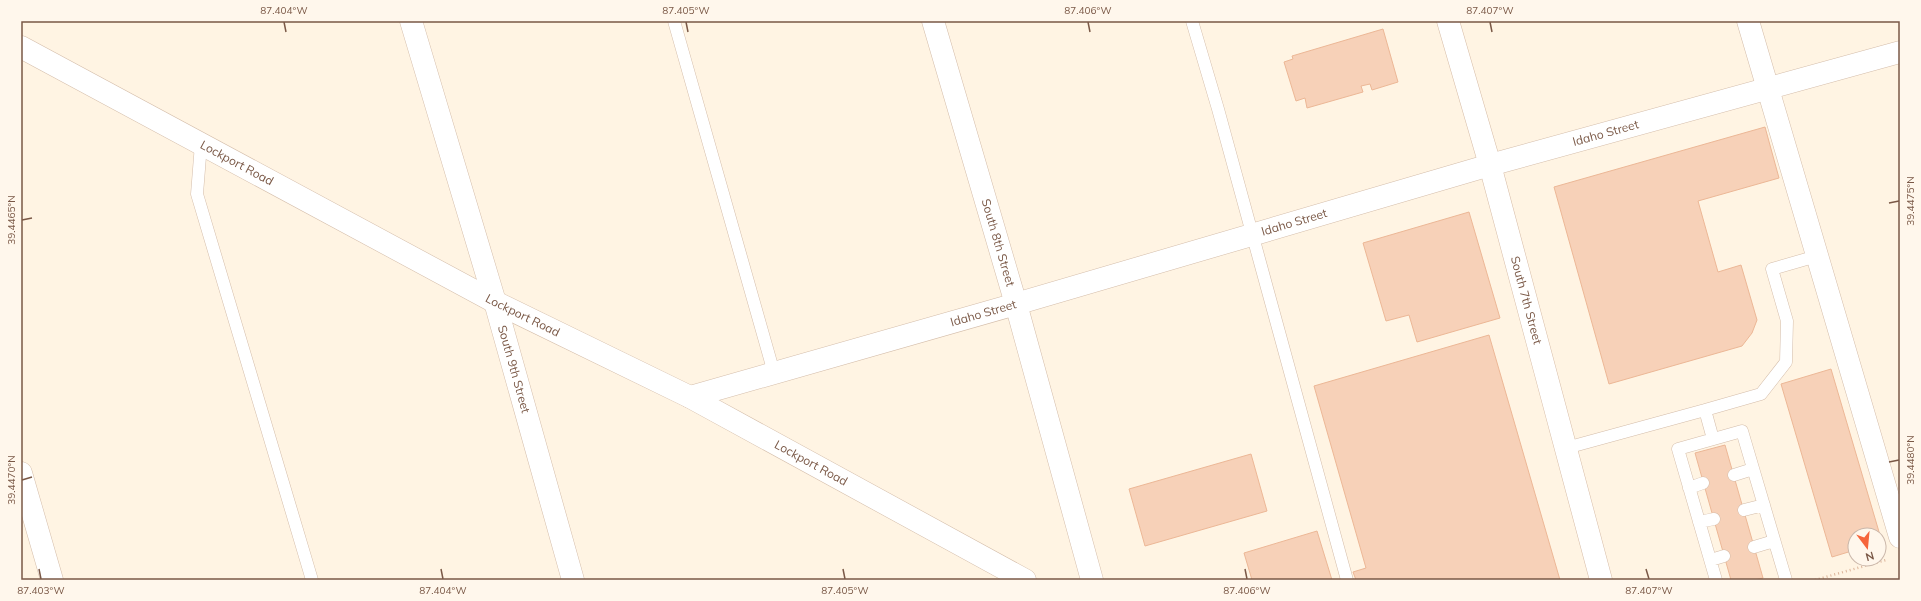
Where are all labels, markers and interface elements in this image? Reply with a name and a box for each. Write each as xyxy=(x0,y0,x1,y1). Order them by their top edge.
text: 87.404°W xyxy=(260,4,308,17)
text: 87.405°W xyxy=(662,4,710,17)
text: 87.406°W xyxy=(1064,4,1112,17)
text: 87.407°W xyxy=(1466,4,1514,17)
street label: Idaho Street xyxy=(1571,116,1640,149)
street label: Lockport Road xyxy=(198,137,276,188)
text: 39.4475°N xyxy=(1904,176,1917,226)
text: 39.4465°N xyxy=(5,195,18,245)
street label: South 8th Street xyxy=(979,197,1018,288)
street label: Idaho Street xyxy=(1260,205,1329,239)
street label: South 7th Street xyxy=(1508,254,1546,346)
street label: Lockport Road xyxy=(483,290,563,340)
street label: Idaho Street xyxy=(949,296,1018,329)
street label: South 9th Street xyxy=(495,323,534,415)
text: 39.4480°N xyxy=(1904,435,1917,485)
street label: Lockport Road xyxy=(772,437,850,489)
text: 39.4470°N xyxy=(5,455,18,505)
north arrow xyxy=(1847,527,1887,567)
text: N xyxy=(1864,549,1876,564)
text: 87.403°W xyxy=(17,584,65,597)
text: 87.404°W xyxy=(419,584,467,597)
text: 87.405°W xyxy=(821,584,869,597)
text: 87.406°W xyxy=(1223,584,1271,597)
text: 87.407°W xyxy=(1625,584,1673,597)

